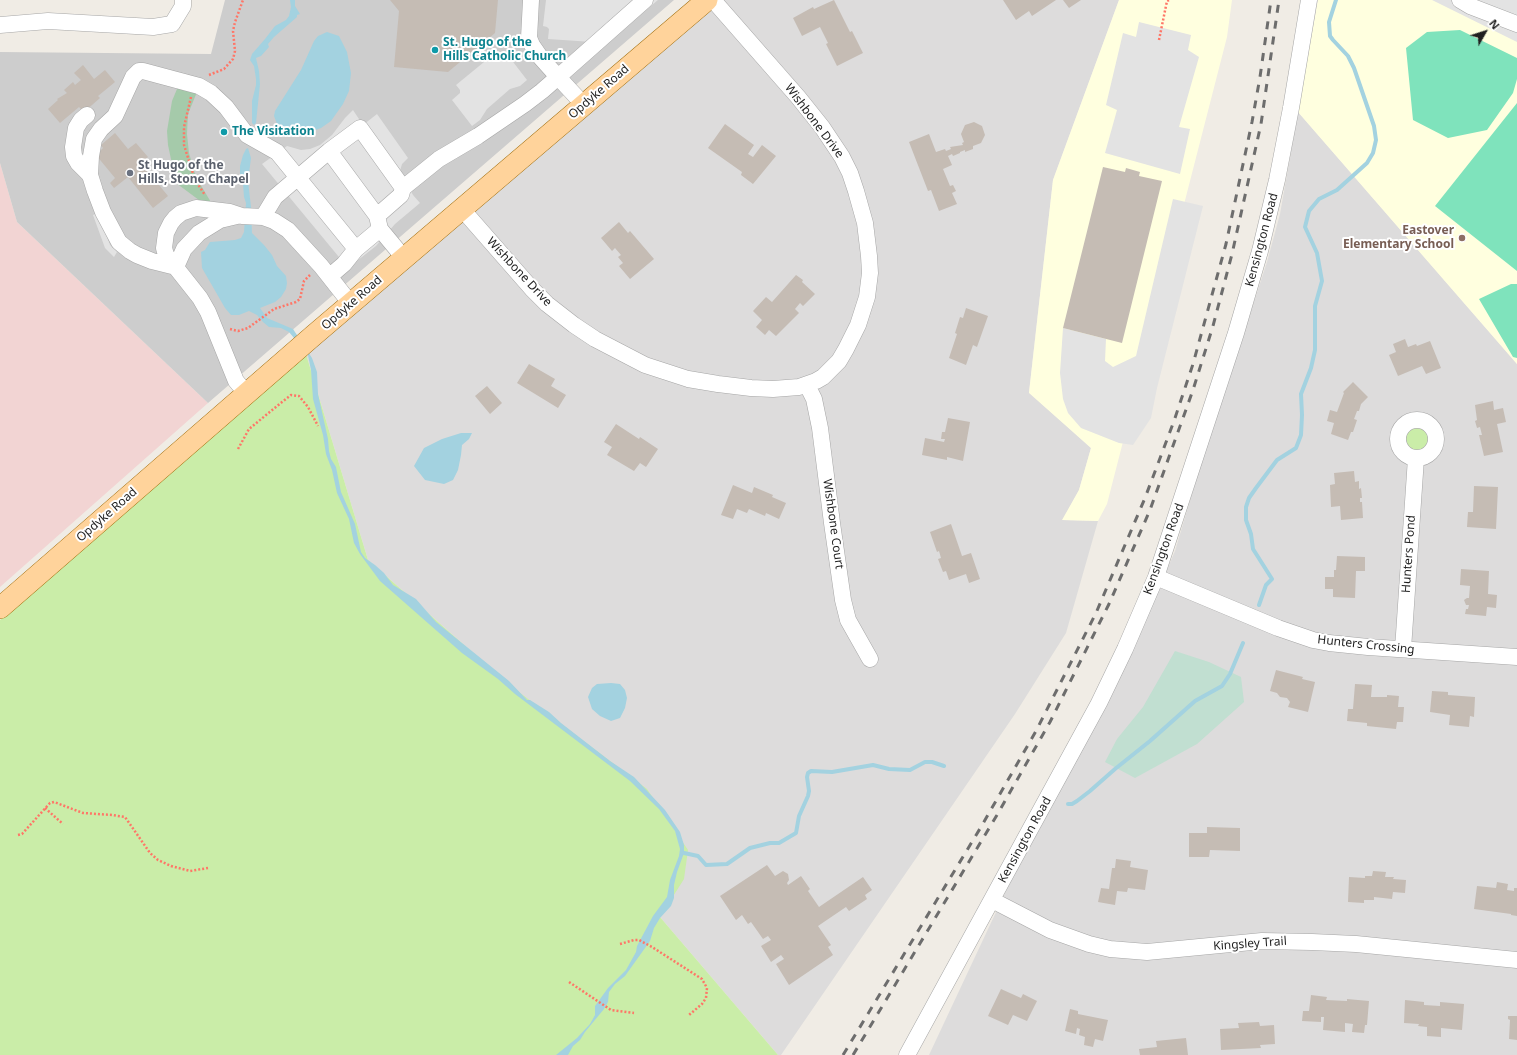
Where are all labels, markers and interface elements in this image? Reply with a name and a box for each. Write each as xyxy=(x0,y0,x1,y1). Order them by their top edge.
north arrow xyxy=(1465,12,1505,52)
text: N xyxy=(1486,16,1503,32)
place label: St. Hugo of the Hills Catholic Church xyxy=(443,36,566,64)
marker: St. Hugo of the Hills Catholic Church xyxy=(430,45,440,55)
street label: Opdyke Road xyxy=(566,62,632,122)
street label: Wishbone Drive xyxy=(781,81,847,161)
place label: The Visitation xyxy=(232,125,314,139)
marker: The Visitation xyxy=(219,127,229,137)
place label: St Hugo of the Hills, Stone Chapel xyxy=(138,159,249,187)
marker: St Hugo of the Hills, Stone Chapel xyxy=(125,168,135,178)
street label: Kensington Road xyxy=(1243,192,1281,288)
place label: Eastover Elementary School xyxy=(1343,224,1454,252)
marker: Eastover Elementary School xyxy=(1457,233,1467,243)
street label: Wishbone Drive xyxy=(483,235,555,309)
street label: Opdyke Road xyxy=(319,273,385,333)
street label: Wishbone Court xyxy=(820,478,846,570)
street label: Opdyke Road xyxy=(74,485,140,545)
street label: Kensington Road xyxy=(1141,501,1187,597)
street label: Hunters Pond xyxy=(1399,515,1419,593)
street label: Hunters Crossing xyxy=(1317,633,1415,657)
street label: Kensington Road xyxy=(995,794,1055,886)
street label: Kingsley Trail xyxy=(1213,934,1287,954)

